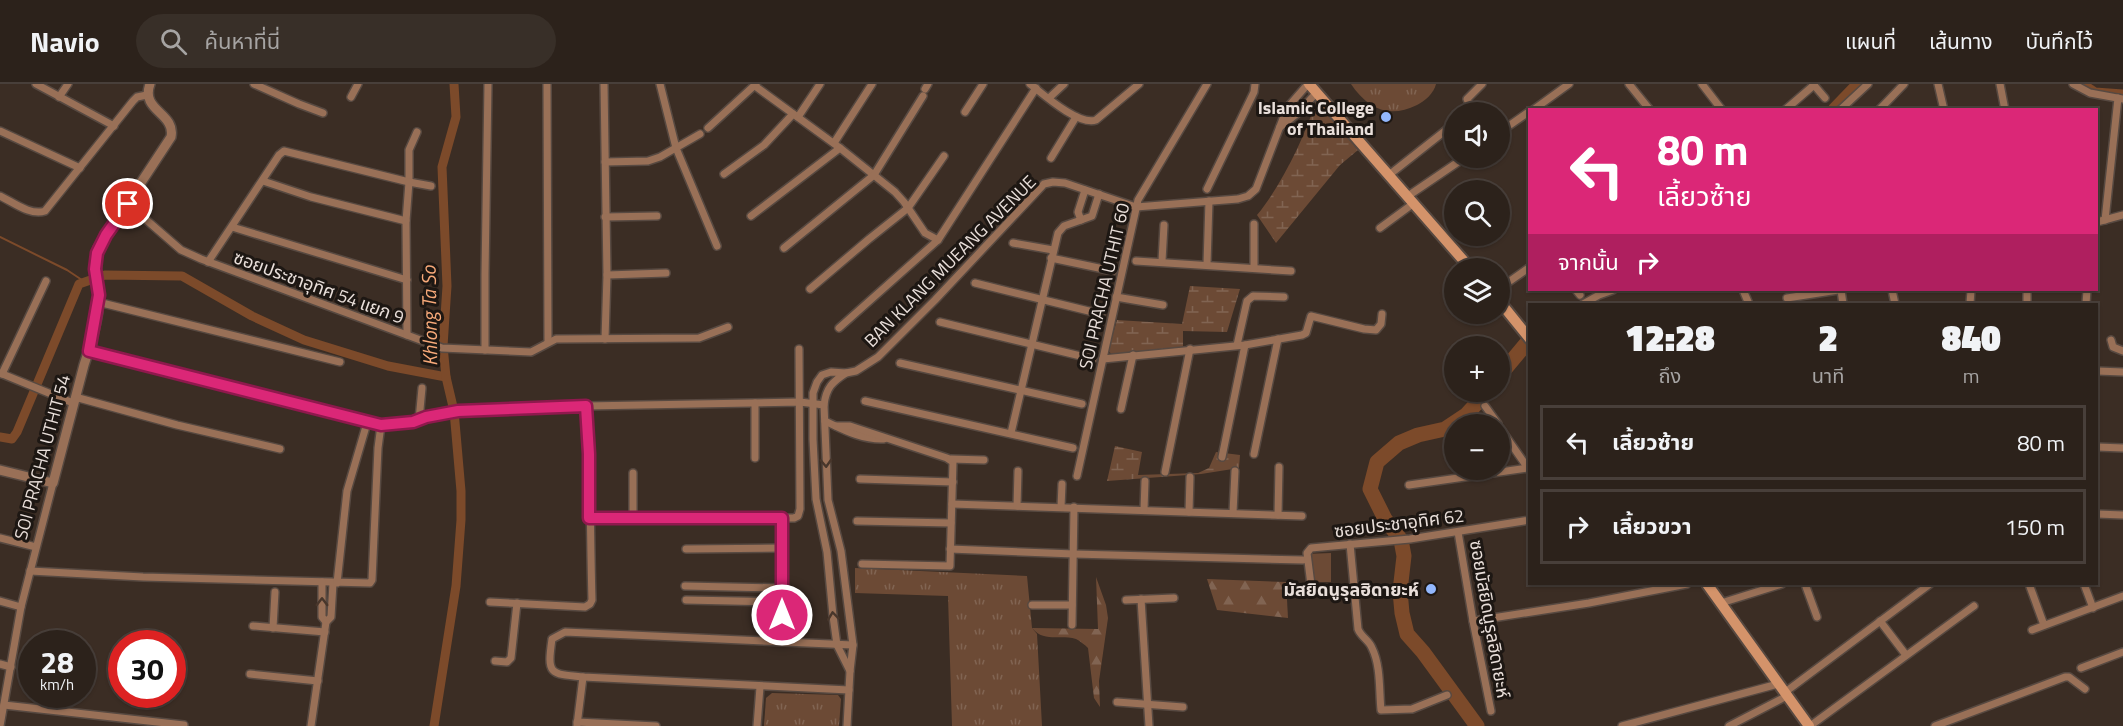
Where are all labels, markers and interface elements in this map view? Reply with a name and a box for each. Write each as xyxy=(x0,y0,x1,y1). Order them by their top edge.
search box xyxy=(136,14,556,68)
text: Navio xyxy=(30,20,100,63)
text: ค้นหาที่นี่ xyxy=(205,24,280,58)
icon: search xyxy=(157,25,190,58)
text: แผนที่ xyxy=(1845,25,1896,57)
text: เส้นทาง xyxy=(1929,25,1993,57)
text: บันทึกไว้ xyxy=(2026,25,2093,57)
place label: Islamic College of Thailand xyxy=(1258,94,1374,142)
map controls xyxy=(1444,102,1510,480)
button: sound xyxy=(1444,102,1510,168)
marker: Islamic College of Thailand xyxy=(1379,110,1393,124)
text: 80 m xyxy=(1657,117,1749,181)
icon: left xyxy=(1558,132,1636,210)
street label: BAN KLANG MUEANG AVENUE xyxy=(858,169,1042,353)
text: เลี้ยวซ้าย xyxy=(1657,175,1751,216)
pin xyxy=(102,178,153,229)
button: search xyxy=(1444,180,1510,246)
icon: arrive xyxy=(111,187,144,220)
street label: SOI PRACHA UTHIT 60 xyxy=(1072,200,1136,372)
street label: ซอยประชาอุทิศ 54 แยก 9 xyxy=(230,244,408,330)
text: จากนั้น xyxy=(1558,245,1619,279)
icon: right xyxy=(1631,246,1664,279)
button: layers xyxy=(1444,258,1510,324)
water label: Khlong Ta So xyxy=(413,264,445,366)
text: 12:28 xyxy=(1625,310,1715,365)
text: 2 xyxy=(1818,310,1838,365)
text: 840 xyxy=(1941,310,2001,365)
button: + xyxy=(1444,336,1510,402)
text: ถึง xyxy=(1659,360,1681,391)
text: นาที xyxy=(1812,360,1844,391)
text: m xyxy=(1963,360,1980,391)
street label: SOI PRACHA UTHIT 54 xyxy=(7,371,77,543)
button: − xyxy=(1444,414,1510,480)
text: เลี้ยวซ้าย xyxy=(1612,425,1694,459)
icon: left xyxy=(1561,426,1594,459)
text: 80 m xyxy=(2017,426,2065,460)
one-way arrow xyxy=(820,459,833,468)
street label: ซอยประชาอุทิศ 62 xyxy=(1332,502,1466,544)
text: เลี้ยวขวา xyxy=(1612,509,1692,543)
icon: right xyxy=(1561,510,1594,543)
text: 150 m xyxy=(2005,510,2065,544)
street label: ซอยมัสยิดนูรุลฮิดายะห์ xyxy=(1463,538,1517,701)
place label: มัสยิดนูรุลฮิดายะห์ xyxy=(1283,576,1419,603)
marker: มัสยิดนูรุลฮิดายะห์ xyxy=(1424,582,1438,596)
position arrow xyxy=(750,583,814,647)
one-way arrow xyxy=(316,598,328,607)
one-way arrow xyxy=(827,611,840,620)
speed limit sign: 30 xyxy=(108,630,186,708)
text: 28 xyxy=(40,639,74,685)
text: km/h xyxy=(40,673,74,696)

